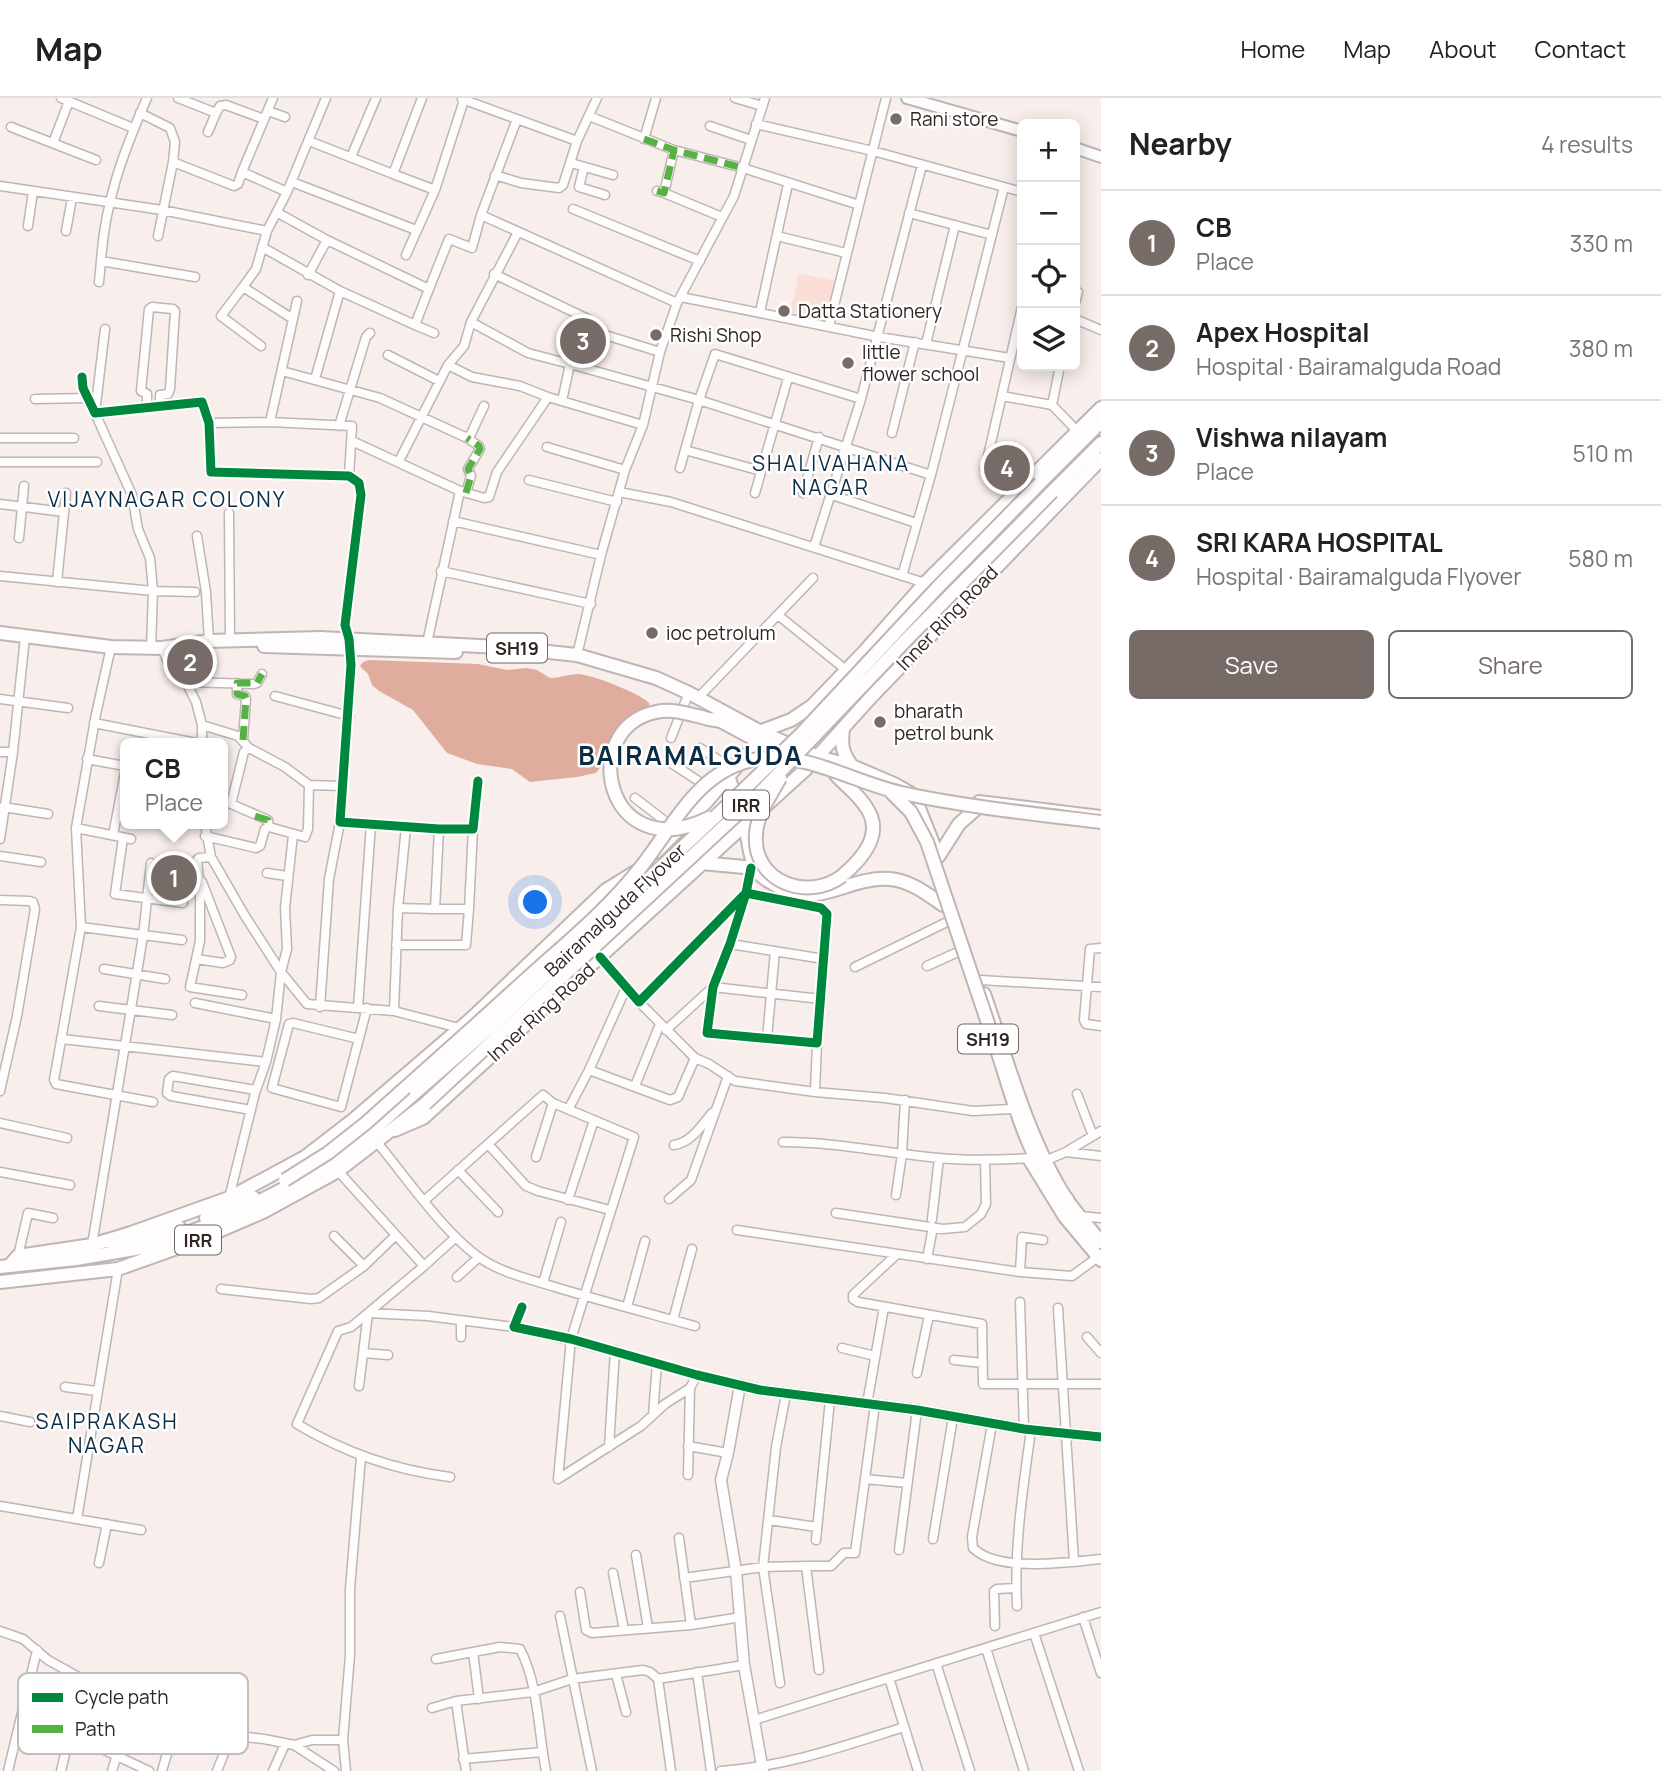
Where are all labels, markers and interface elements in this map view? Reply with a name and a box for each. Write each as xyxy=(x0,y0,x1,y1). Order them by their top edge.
text: Map xyxy=(35,26,103,71)
text: Home xyxy=(1240,32,1305,65)
text: Map xyxy=(1343,32,1391,65)
text: About xyxy=(1429,32,1497,65)
text: Contact xyxy=(1535,32,1626,65)
place label: Rani store xyxy=(910,106,998,132)
marker: Rani store xyxy=(888,111,904,127)
map controls xyxy=(1017,119,1080,371)
button: + xyxy=(1017,119,1080,182)
text: Nearby xyxy=(1129,123,1232,164)
text: 4 results xyxy=(1541,128,1633,160)
button: − xyxy=(1017,182,1080,245)
text: CB xyxy=(1196,209,1232,245)
text: 1 xyxy=(1147,227,1157,259)
text: 330 m xyxy=(1569,227,1633,259)
button: locate xyxy=(1017,245,1080,308)
text: Place xyxy=(1196,245,1254,277)
place label: Datta Stationery xyxy=(798,298,942,324)
marker: Datta Stationery xyxy=(776,303,792,319)
button: layers xyxy=(1017,308,1080,371)
text: Apex Hospital xyxy=(1196,314,1370,350)
pin: 3 xyxy=(560,315,606,367)
place label: Rishi Shop xyxy=(670,322,761,348)
marker: Rishi Shop xyxy=(648,327,664,343)
text: 2 xyxy=(1145,332,1159,364)
text: 380 m xyxy=(1569,332,1633,364)
place label: little flower school xyxy=(862,339,979,387)
text: Hospital · Bairamalguda Road xyxy=(1196,350,1501,382)
marker: little flower school xyxy=(840,355,856,371)
text: Vishwa nilayam xyxy=(1196,419,1387,455)
text: 3 xyxy=(1145,437,1159,469)
text: 510 m xyxy=(1573,437,1633,469)
pin: 4 xyxy=(984,442,1030,494)
district label: SHALIVAHANA NAGAR xyxy=(752,449,910,501)
text: Place xyxy=(1196,455,1254,487)
district label: VIJAYNAGAR COLONY xyxy=(48,485,286,513)
text: SRI KARA HOSPITAL xyxy=(1196,524,1443,560)
text: 4 xyxy=(1145,542,1159,574)
text: 580 m xyxy=(1568,542,1633,574)
street label: Inner Ring Road xyxy=(890,560,1004,676)
text: Hospital · Bairamalguda Flyover xyxy=(1196,560,1522,592)
place label: ioc petrolum xyxy=(666,620,776,646)
marker: ioc petrolum xyxy=(644,625,660,641)
button: Save xyxy=(1129,630,1374,699)
button: Share xyxy=(1388,630,1633,699)
road number: SH19 xyxy=(487,634,547,662)
pin: 2 xyxy=(167,636,213,688)
place label: bharath petrol bunk xyxy=(894,698,994,746)
marker: bharath petrol bunk xyxy=(872,714,888,730)
district label: BAIRAMALGUDA xyxy=(578,737,804,773)
popup xyxy=(120,738,228,829)
text: CB xyxy=(145,750,181,786)
text: Place xyxy=(145,786,203,818)
road number: IRR xyxy=(723,790,769,820)
street label: Bairamalguda Flyover xyxy=(539,837,691,982)
pin: 1 xyxy=(151,852,197,904)
your location xyxy=(518,885,552,919)
street label: Inner Ring Road xyxy=(482,957,600,1067)
road number: SH19 xyxy=(958,1024,1018,1054)
road number: IRR xyxy=(175,1226,221,1254)
district label: SAIPRAKASH NAGAR xyxy=(35,1407,179,1459)
legend xyxy=(18,1673,248,1754)
text: Cycle path xyxy=(75,1684,169,1710)
text: Path xyxy=(75,1716,115,1742)

